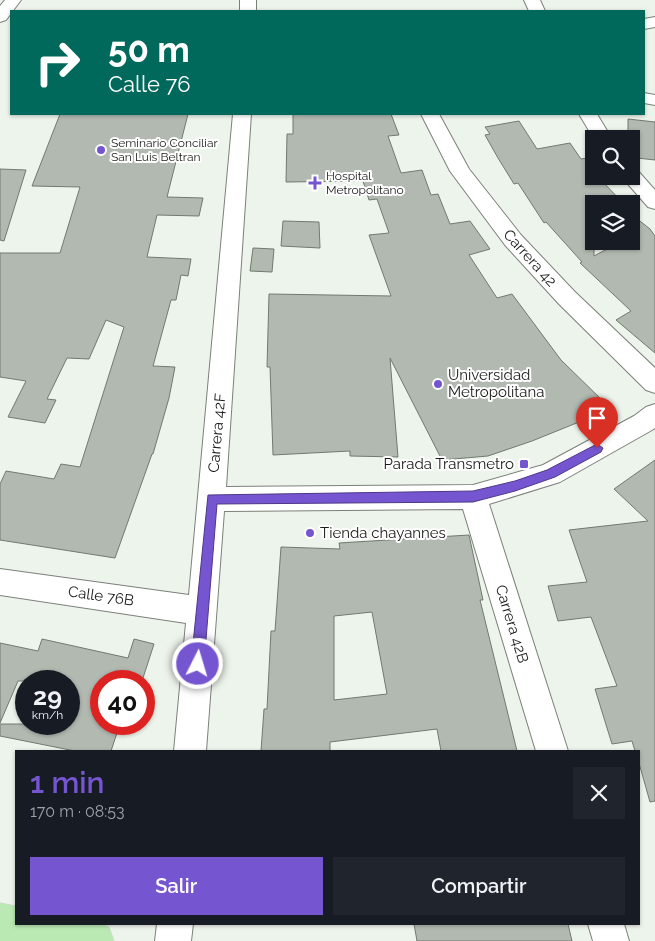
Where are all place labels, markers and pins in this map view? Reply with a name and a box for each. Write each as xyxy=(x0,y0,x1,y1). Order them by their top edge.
place label: Seminario Conciliar San Luis Beltran xyxy=(111,136,219,164)
marker: Seminario Conciliar San Luis Beltran xyxy=(95,144,107,156)
place label: Hospital Metropolitano xyxy=(326,169,404,197)
marker: Hospital Metropolitano xyxy=(308,176,322,190)
place label: Universidad Metropolitana xyxy=(448,366,544,401)
marker: Universidad Metropolitana xyxy=(432,378,444,390)
pin xyxy=(576,397,618,448)
place label: Parada Transmetro xyxy=(384,455,514,473)
marker: Parada Transmetro xyxy=(518,458,530,470)
place label: Tienda chayannes xyxy=(320,524,446,542)
marker: Tienda chayannes xyxy=(304,527,316,539)

